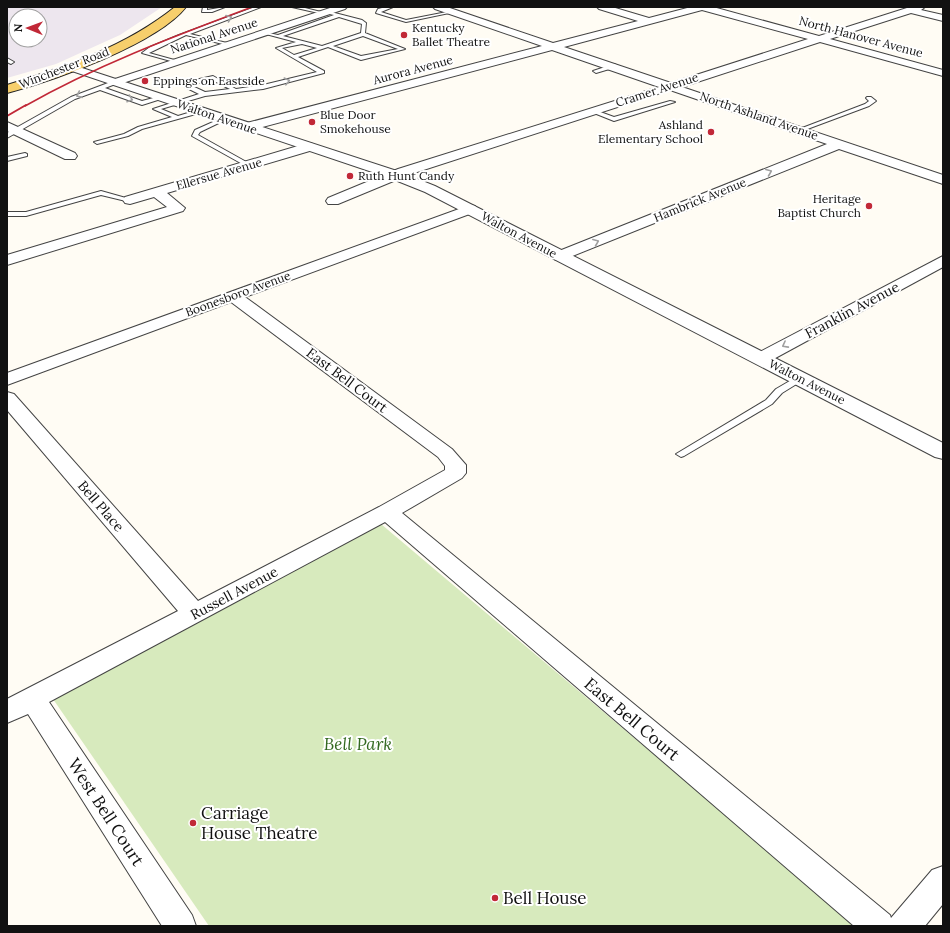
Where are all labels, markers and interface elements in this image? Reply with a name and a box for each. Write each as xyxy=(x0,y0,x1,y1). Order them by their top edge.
north arrow xyxy=(8,8,48,48)
street label: North Hanover Avenue xyxy=(798,13,925,60)
street label: National Avenue xyxy=(168,14,260,57)
one-way arrow xyxy=(225,15,232,23)
place label: Kentucky Ballet Theatre xyxy=(412,20,491,49)
text: N xyxy=(11,23,25,32)
marker: Kentucky Ballet Theatre xyxy=(399,30,409,40)
street label: Winchester Road xyxy=(17,43,111,92)
street label: Aurora Avenue xyxy=(370,52,455,88)
street label: Cramer Avenue xyxy=(614,69,701,110)
place label: Eppings on Eastside xyxy=(153,73,265,88)
marker: Eppings on Eastside xyxy=(140,76,150,86)
one-way arrow xyxy=(283,77,290,86)
street label: North Ashland Avenue xyxy=(698,88,821,143)
one-way arrow xyxy=(76,90,84,98)
one-way arrow xyxy=(126,95,133,103)
street label: Walton Avenue xyxy=(175,96,260,137)
place label: Blue Door Smokehouse xyxy=(320,107,391,136)
marker: Blue Door Smokehouse xyxy=(307,117,317,127)
place label: Ashland Elementary School xyxy=(598,117,703,146)
marker: Ashland Elementary School xyxy=(706,127,716,137)
street label: Ellersue Avenue xyxy=(174,154,264,193)
place label: Ruth Hunt Candy xyxy=(358,168,455,183)
one-way arrow xyxy=(765,169,772,177)
marker: Ruth Hunt Candy xyxy=(345,171,355,181)
street label: Hambrick Avenue xyxy=(651,174,749,225)
place label: Heritage Baptist Church xyxy=(777,191,861,220)
marker: Heritage Baptist Church xyxy=(864,201,874,211)
street label: Walton Avenue xyxy=(479,208,560,261)
one-way arrow xyxy=(593,238,600,246)
street label: Boonesboro Avenue xyxy=(183,267,293,320)
street label: Franklin Avenue xyxy=(802,277,903,342)
one-way arrow xyxy=(782,341,789,348)
street label: East Bell Court xyxy=(303,344,392,417)
street label: Walton Avenue xyxy=(767,356,848,407)
street label: Bell Place xyxy=(74,477,128,536)
street label: Russell Avenue xyxy=(187,562,281,624)
street label: East Bell Court xyxy=(580,673,685,766)
park label: Bell Park xyxy=(324,733,392,755)
street label: West Bell Court xyxy=(63,754,149,870)
place label: Carriage House Theatre xyxy=(201,802,317,844)
marker: Carriage House Theatre xyxy=(188,818,198,828)
place label: Bell House xyxy=(503,887,587,909)
marker: Bell House xyxy=(490,893,500,903)

